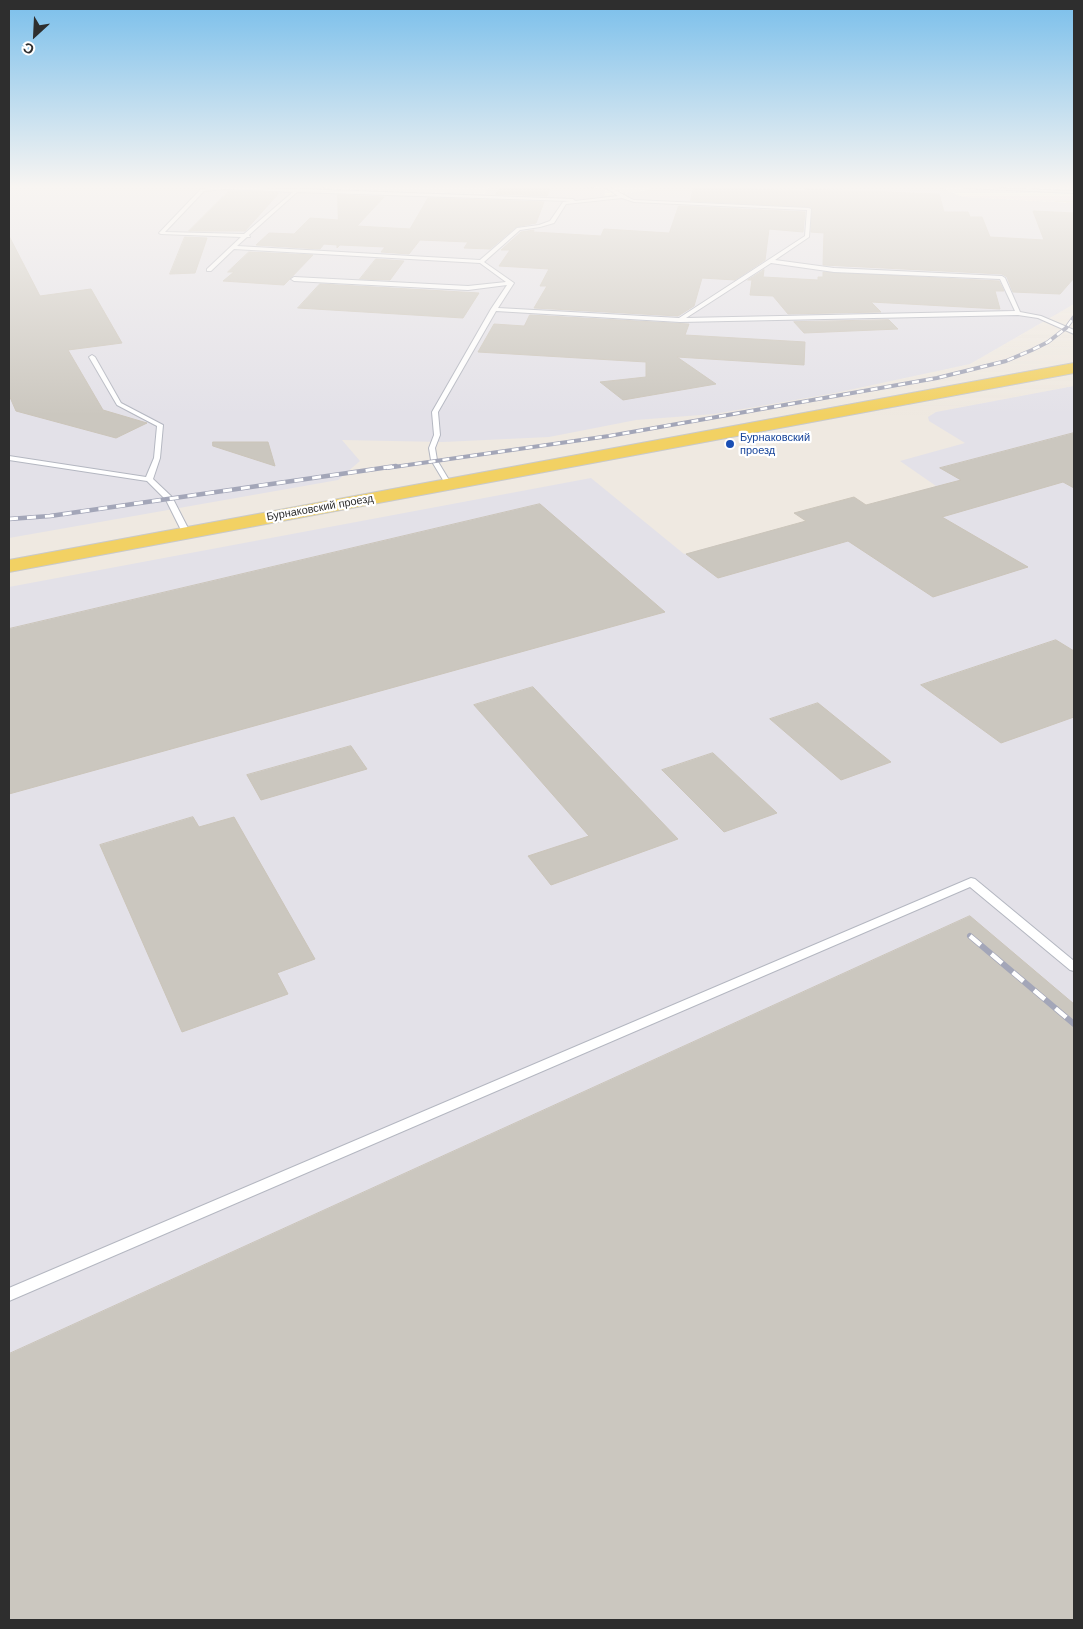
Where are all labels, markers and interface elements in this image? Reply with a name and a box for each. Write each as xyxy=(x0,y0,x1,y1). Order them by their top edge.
north arrow xyxy=(10,10,60,60)
text: С xyxy=(21,39,37,58)
place label: Бурнаковский проезд xyxy=(740,431,810,457)
marker: Бурнаковский проезд xyxy=(724,438,736,450)
street label: Бурнаковский проезд xyxy=(265,492,375,524)

